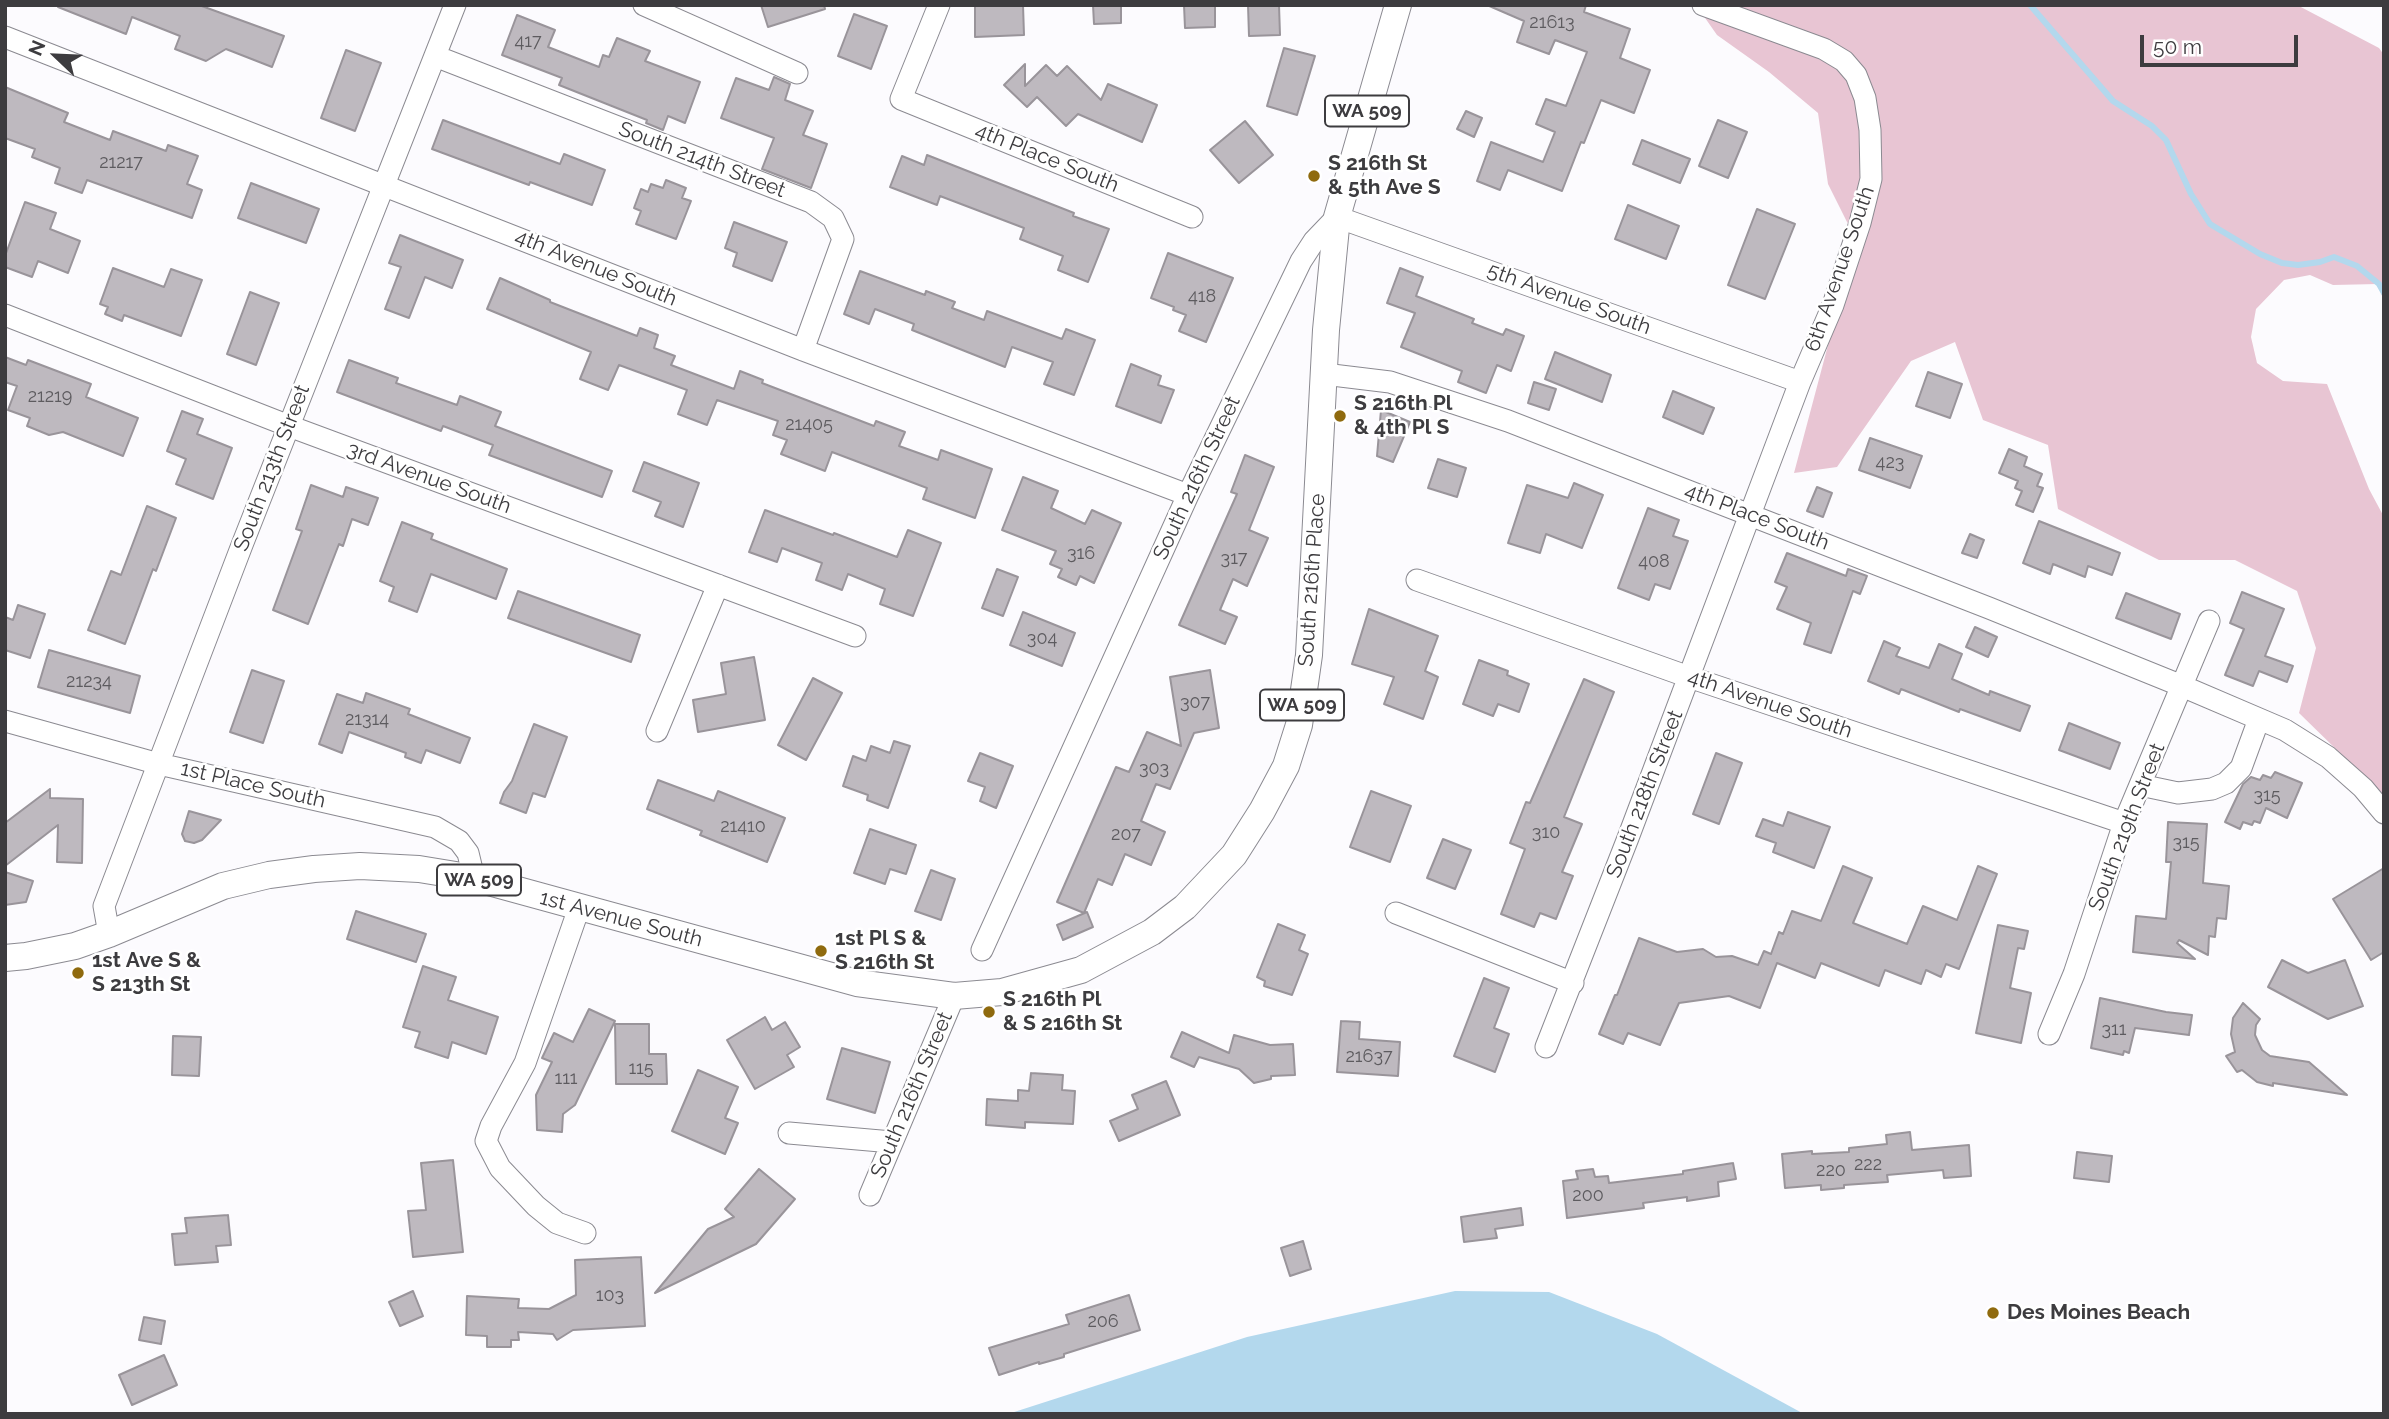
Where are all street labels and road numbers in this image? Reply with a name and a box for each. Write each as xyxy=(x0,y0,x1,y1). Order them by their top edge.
road number: WA 509 xyxy=(1325,96,1409,127)
street label: South 214th Street xyxy=(615,117,789,203)
street label: 4th Place South xyxy=(972,118,1122,198)
street label: 6th Avenue South xyxy=(1800,183,1880,355)
street label: 4th Avenue South xyxy=(511,224,681,312)
street label: 5th Avenue South xyxy=(1484,258,1654,340)
street label: South 213th Street xyxy=(229,381,315,555)
street label: South 216th Street xyxy=(1148,392,1246,564)
street label: 3rd Avenue South xyxy=(344,437,514,519)
street label: 4th Place South xyxy=(1681,478,1833,556)
street label: South 216th Place xyxy=(1293,493,1331,667)
street label: 4th Avenue South xyxy=(1685,664,1855,744)
road number: WA 509 xyxy=(1260,690,1344,720)
street label: South 218th Street xyxy=(1601,707,1689,881)
street label: South 219th Street xyxy=(2083,740,2171,914)
street label: 1st Place South xyxy=(178,756,328,814)
road number: WA 509 xyxy=(437,864,521,895)
street label: 1st Avenue South xyxy=(537,885,705,953)
street label: South 216th Street xyxy=(866,1008,958,1182)

